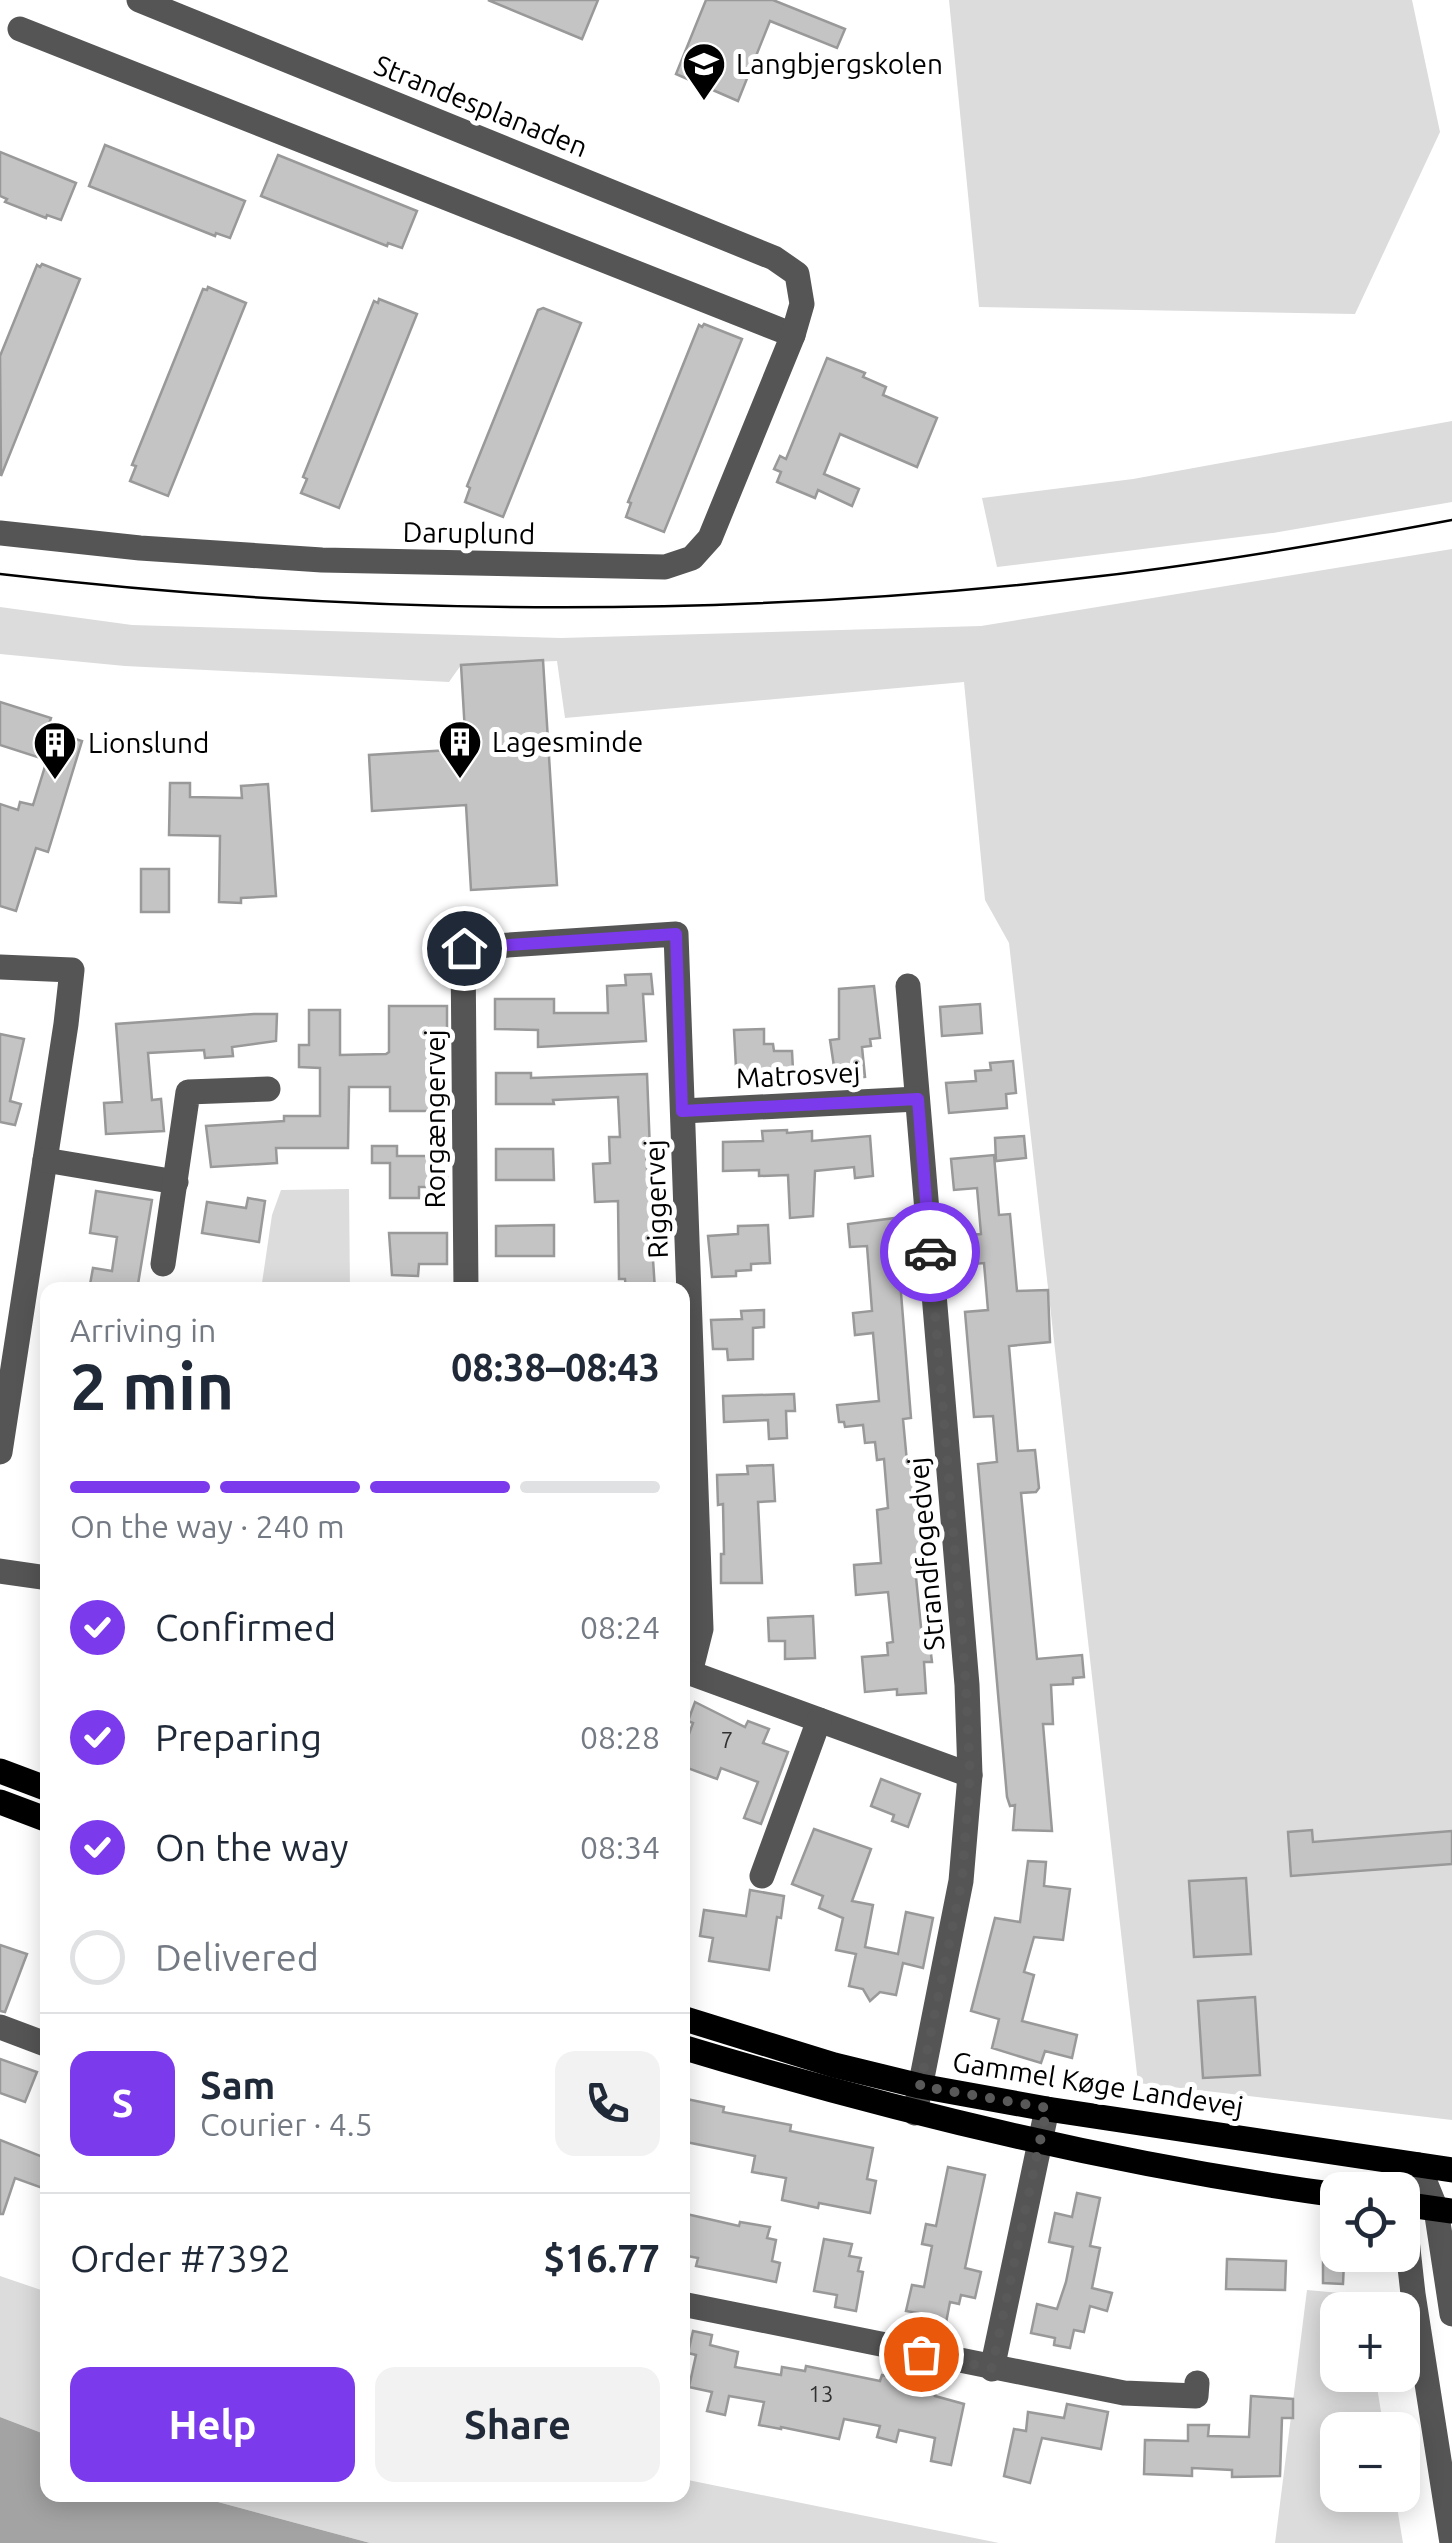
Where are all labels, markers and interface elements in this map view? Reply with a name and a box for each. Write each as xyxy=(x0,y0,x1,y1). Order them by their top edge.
school or university icon: Langbjergskolen xyxy=(681,41,727,102)
place label: Langbjergskolen xyxy=(736,48,943,79)
street label: Strandesplanaden xyxy=(370,49,592,162)
street label: Daruplund xyxy=(402,516,536,549)
building icon: Lagesminde xyxy=(437,719,483,780)
building icon: Lionslund xyxy=(32,720,78,781)
place label: Lagesminde xyxy=(492,726,643,757)
place label: Lionslund xyxy=(88,727,209,758)
pin xyxy=(422,906,507,991)
icon: home xyxy=(437,921,492,976)
street label: Rorgængervej xyxy=(419,1029,450,1209)
street label: Matrosvej xyxy=(735,1056,861,1093)
street label: Riggervej xyxy=(638,1139,673,1259)
courier xyxy=(880,1202,980,1302)
icon: car xyxy=(903,1225,958,1280)
text: Arriving in xyxy=(70,1312,216,1348)
text: 08:38–08:43 xyxy=(451,1346,660,1388)
text: 2 min xyxy=(70,1349,234,1422)
street label: Strandfogedvej xyxy=(902,1456,949,1652)
text: On the way · 240 m xyxy=(70,1508,345,1544)
icon: check xyxy=(70,1600,125,1655)
text: Confirmed xyxy=(155,1606,336,1648)
text: 08:24 xyxy=(580,1609,660,1645)
icon: check xyxy=(70,1710,125,1765)
text: Preparing xyxy=(155,1716,322,1758)
text: 08:28 xyxy=(580,1719,660,1755)
house number: 7 xyxy=(721,1727,733,1752)
icon: check xyxy=(70,1820,125,1875)
text: On the way xyxy=(155,1826,348,1868)
text: 08:34 xyxy=(580,1829,660,1865)
text: Delivered xyxy=(155,1936,319,1978)
street label: Gammel Køge Landevej xyxy=(951,2045,1246,2122)
button: phone xyxy=(555,2051,660,2156)
text: Sam xyxy=(200,2064,275,2106)
text: S xyxy=(112,2082,133,2124)
text: Courier · 4.5 xyxy=(200,2106,373,2142)
map controls xyxy=(1320,2172,1420,2512)
button: locate xyxy=(1320,2172,1420,2272)
text: Order #7392 xyxy=(70,2237,291,2279)
text: $16.77 xyxy=(543,2237,660,2279)
button: + xyxy=(1320,2292,1420,2392)
pin xyxy=(879,2312,964,2397)
icon: bag xyxy=(894,2327,949,2382)
button: Help xyxy=(70,2367,355,2482)
button: Share xyxy=(375,2367,660,2482)
house number: 13 xyxy=(809,2381,833,2406)
button: − xyxy=(1320,2412,1420,2512)

